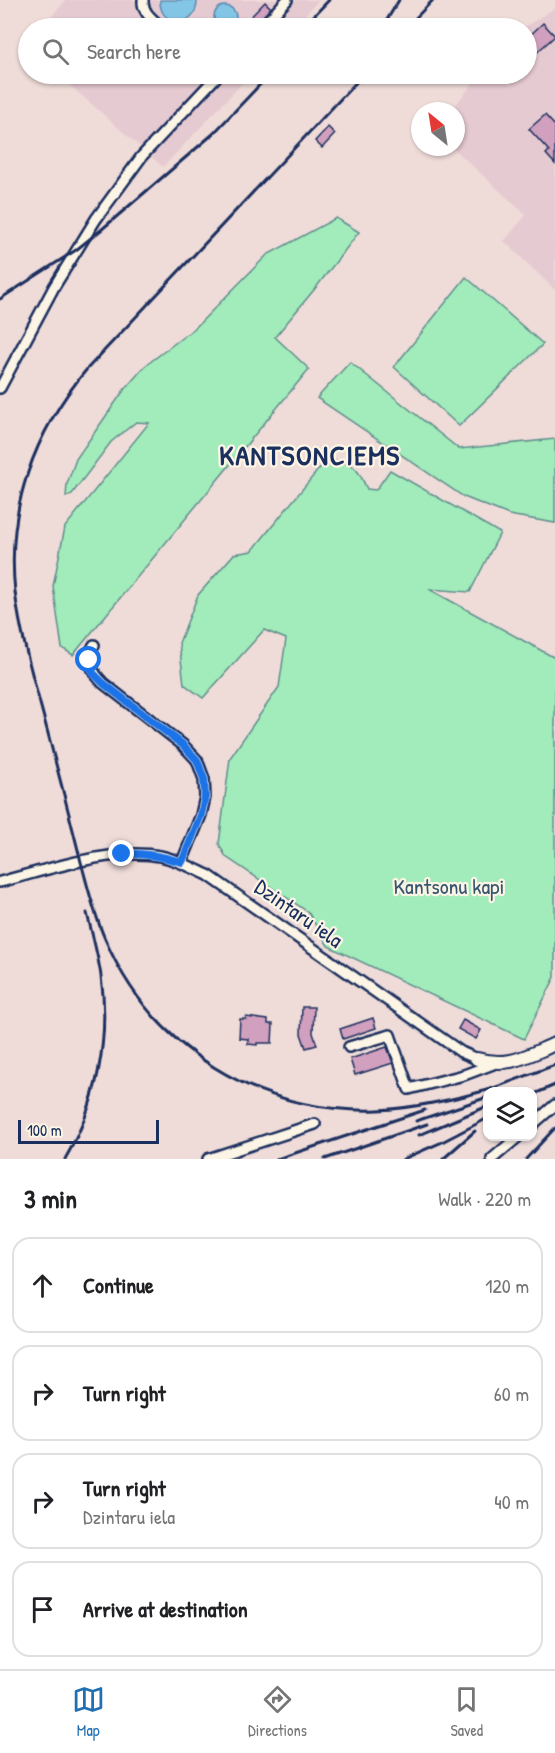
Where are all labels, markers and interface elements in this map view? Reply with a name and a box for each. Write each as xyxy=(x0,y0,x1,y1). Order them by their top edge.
search box xyxy=(18,18,537,84)
icon: search xyxy=(39,35,72,68)
text: Search here xyxy=(87,36,181,66)
north arrow xyxy=(411,102,465,156)
district label: KANTSONCIEMS xyxy=(219,436,401,474)
route start xyxy=(75,646,101,672)
route end xyxy=(108,840,134,866)
park label: Kantsonu kapi xyxy=(394,871,504,901)
street label: Dzintaru iela xyxy=(249,872,349,955)
map controls xyxy=(483,1087,537,1141)
button: layers xyxy=(483,1087,537,1141)
scale bar xyxy=(18,1117,159,1144)
text: 100 m xyxy=(27,1119,62,1141)
text: 3 min xyxy=(24,1181,77,1216)
text: Walk · 220 m xyxy=(438,1185,531,1212)
icon: ahead xyxy=(26,1269,59,1302)
text: Continue xyxy=(83,1270,154,1300)
text: 120 m xyxy=(485,1272,529,1299)
icon: right xyxy=(26,1377,59,1410)
text: Turn right xyxy=(83,1378,166,1408)
text: 60 m xyxy=(494,1380,529,1407)
text: Turn right xyxy=(83,1473,166,1503)
icon: right xyxy=(26,1485,59,1518)
text: 40 m xyxy=(494,1488,529,1515)
text: Dzintaru iela xyxy=(83,1503,175,1530)
icon: arrive xyxy=(26,1593,59,1626)
text: Arrive at destination xyxy=(83,1594,248,1624)
tab: Map xyxy=(72,1683,105,1741)
tab: Directions xyxy=(248,1683,307,1741)
tab: Saved xyxy=(450,1683,483,1741)

